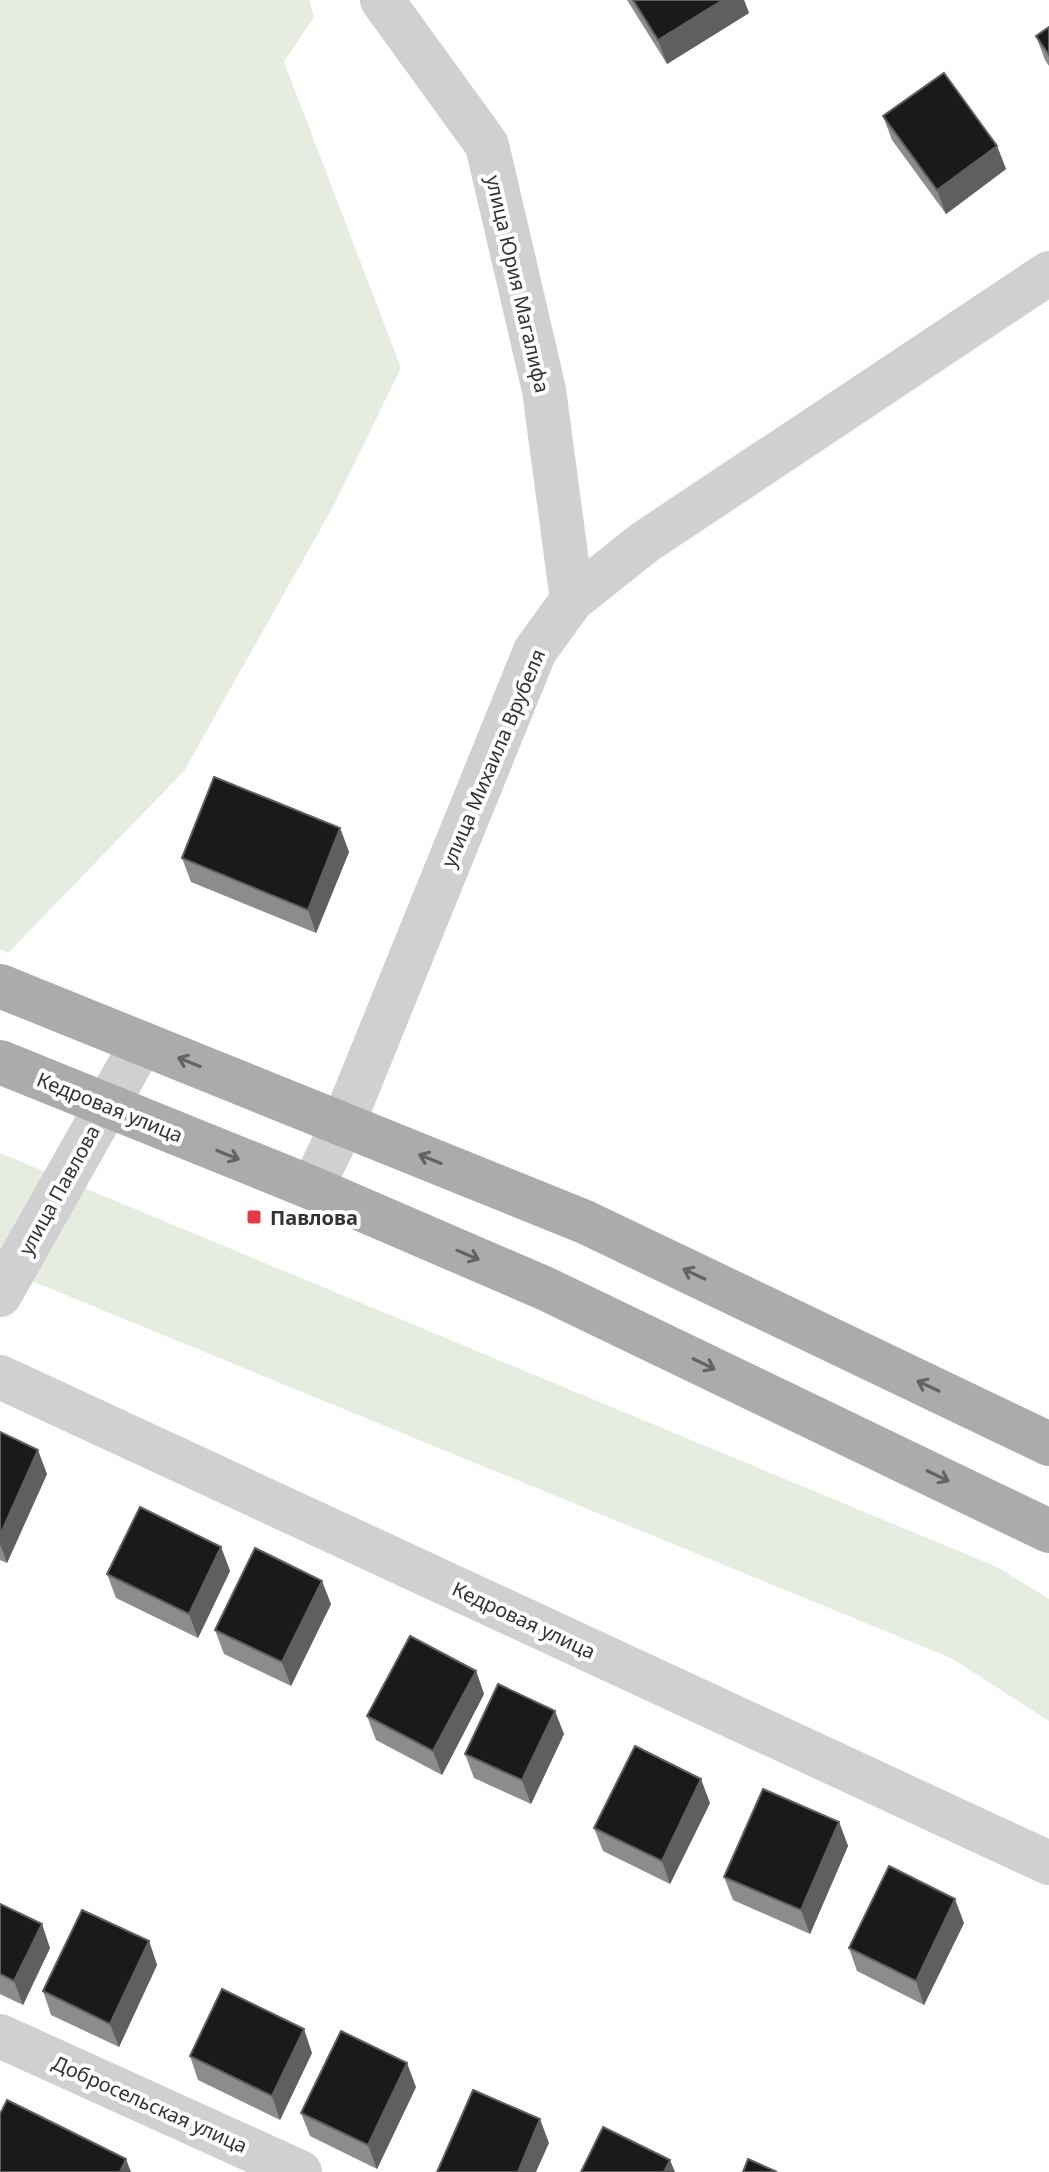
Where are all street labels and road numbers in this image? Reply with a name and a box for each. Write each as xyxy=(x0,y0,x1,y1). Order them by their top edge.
street label: улица Юрия Магалифа xyxy=(480,173,556,395)
street label: улица Михаила Врубеля xyxy=(435,645,551,871)
street label: Кедровая улица xyxy=(33,1065,187,1149)
street label: улица Павлова xyxy=(12,1120,106,1260)
street label: Кедровая улица xyxy=(448,1575,600,1665)
street label: Добросельская улица xyxy=(48,2049,252,2159)

